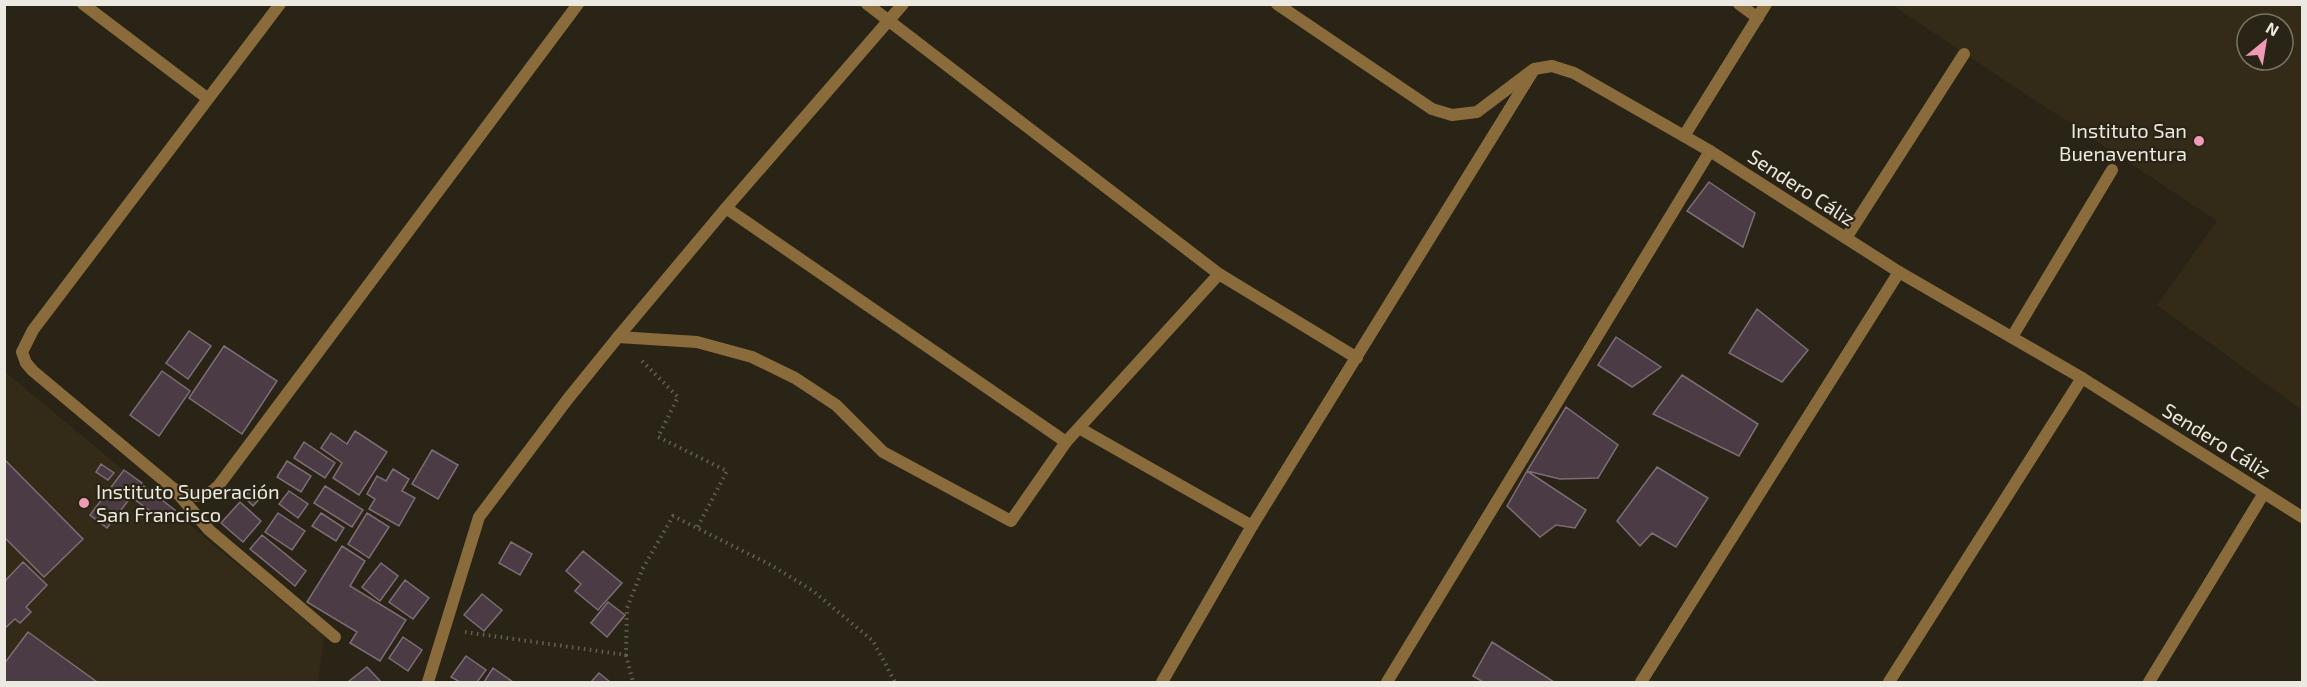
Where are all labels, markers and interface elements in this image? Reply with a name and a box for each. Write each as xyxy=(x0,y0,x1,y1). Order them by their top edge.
north arrow xyxy=(2235,12,2295,72)
text: N xyxy=(2263,17,2283,40)
place label: Instituto San Buenaventura xyxy=(2059,118,2187,165)
marker: Instituto San Buenaventura xyxy=(2192,134,2206,148)
street label: Sendero Cáliz xyxy=(1744,143,1860,231)
street label: Sendero Cáliz xyxy=(2159,397,2275,483)
place label: Instituto Superación San Francisco xyxy=(96,479,280,526)
marker: Instituto Superación San Francisco xyxy=(77,496,91,510)

